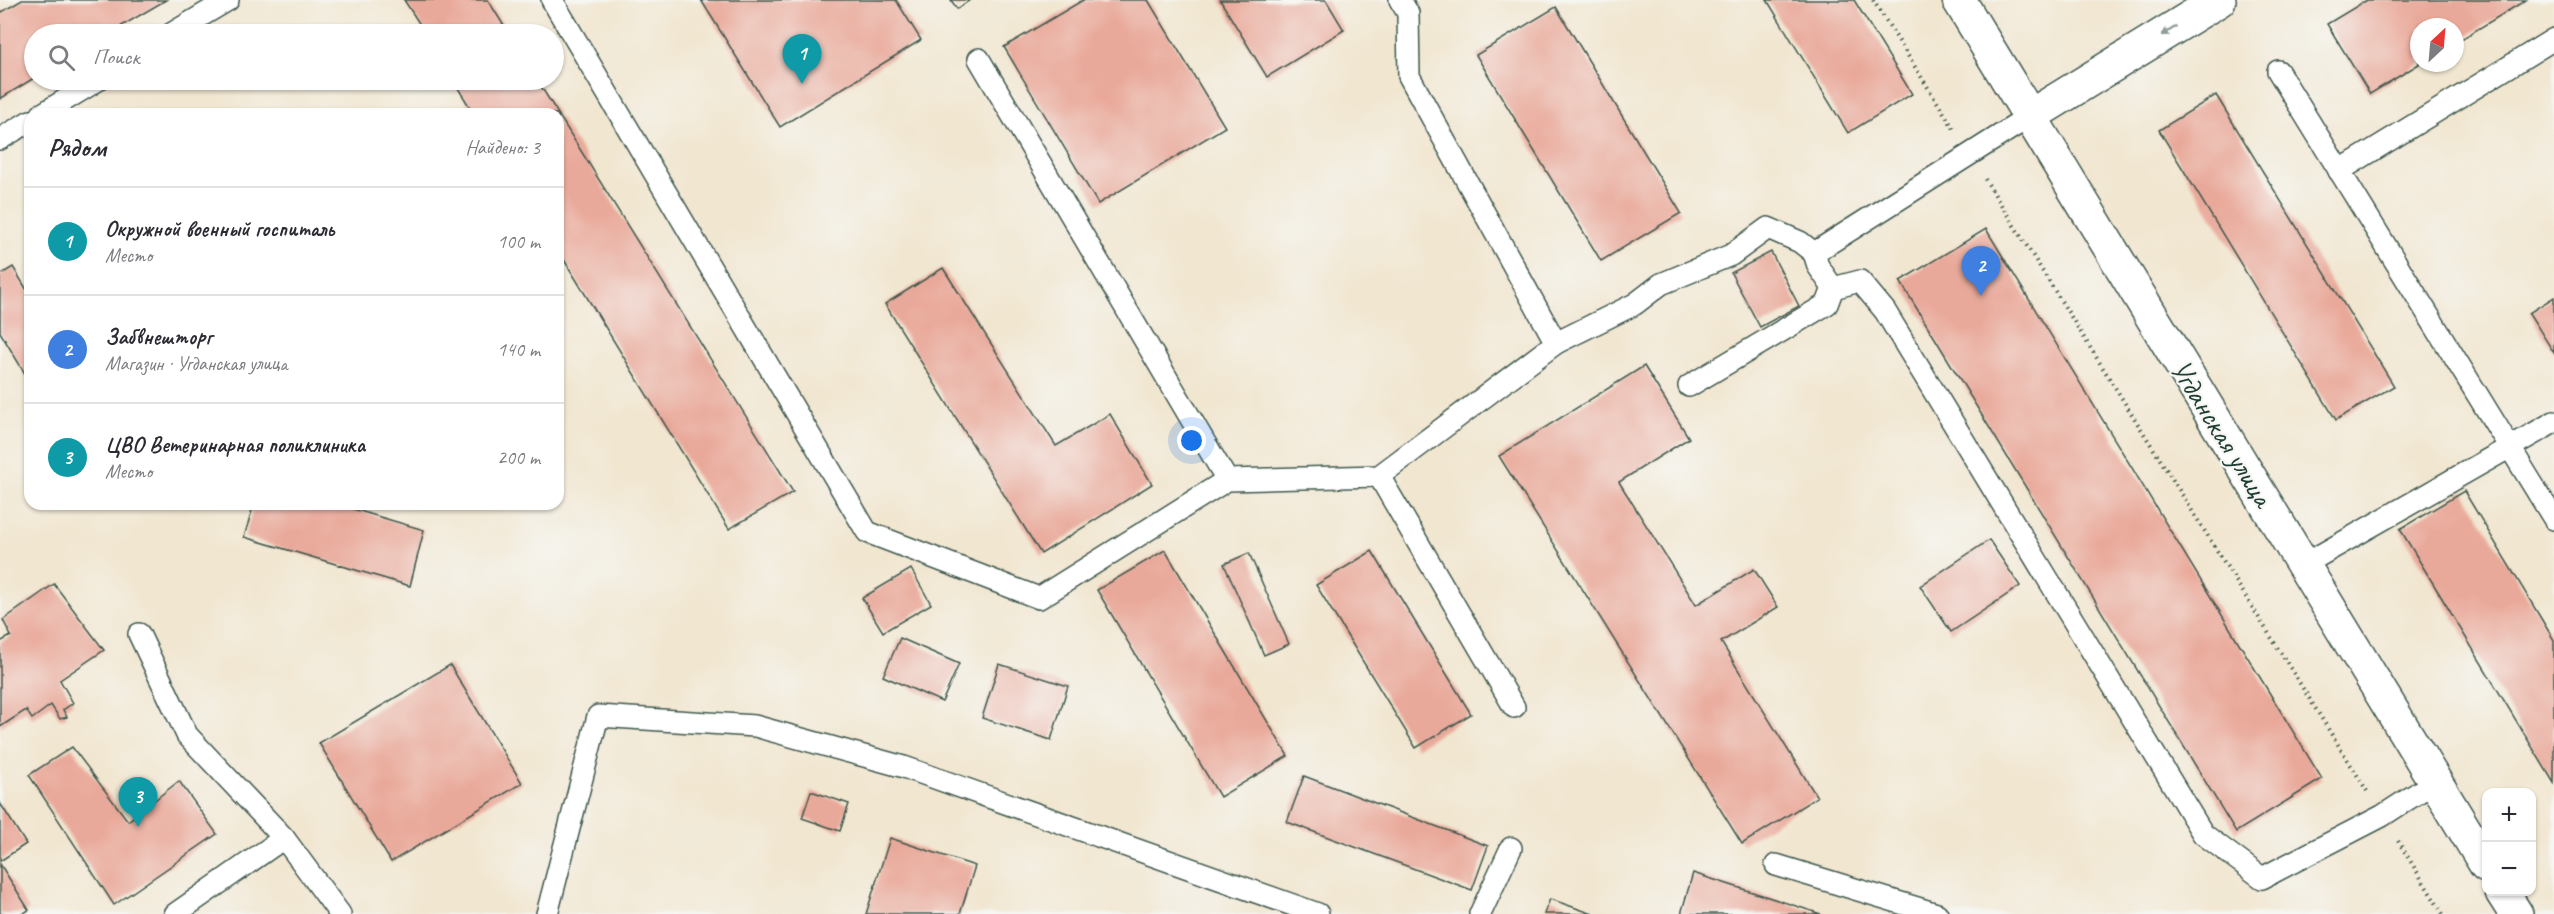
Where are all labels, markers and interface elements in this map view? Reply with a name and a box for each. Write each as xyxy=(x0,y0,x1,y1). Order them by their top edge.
north arrow xyxy=(2410,18,2464,72)
search box xyxy=(24,24,564,90)
one-way arrow xyxy=(2161,25,2177,36)
pin: 1 xyxy=(782,34,822,84)
icon: search xyxy=(45,41,78,74)
text: Поиск xyxy=(93,43,139,71)
text: Рядом xyxy=(48,131,106,164)
text: Найдено: 3 xyxy=(465,135,540,160)
text: Окружной военный госпиталь xyxy=(105,215,334,243)
text: 1 xyxy=(63,229,72,254)
text: 100 m xyxy=(497,229,540,254)
text: Место xyxy=(105,243,152,268)
pin: 2 xyxy=(1962,246,2000,296)
text: Забвнешторг xyxy=(105,323,212,351)
text: 2 xyxy=(63,337,72,362)
text: 140 m xyxy=(497,337,540,362)
text: Магазин · Угданская улица xyxy=(105,351,288,376)
street label: Угданская улица xyxy=(2162,352,2284,516)
your location xyxy=(1177,426,1206,455)
text: ЦВО Ветеринарная поликлиника xyxy=(105,431,365,459)
text: 3 xyxy=(63,445,72,470)
text: 200 m xyxy=(497,445,540,470)
text: Место xyxy=(105,459,152,484)
pin: 3 xyxy=(118,778,158,827)
map controls xyxy=(2482,788,2536,896)
button: + xyxy=(2482,788,2536,842)
button: − xyxy=(2482,842,2536,896)

